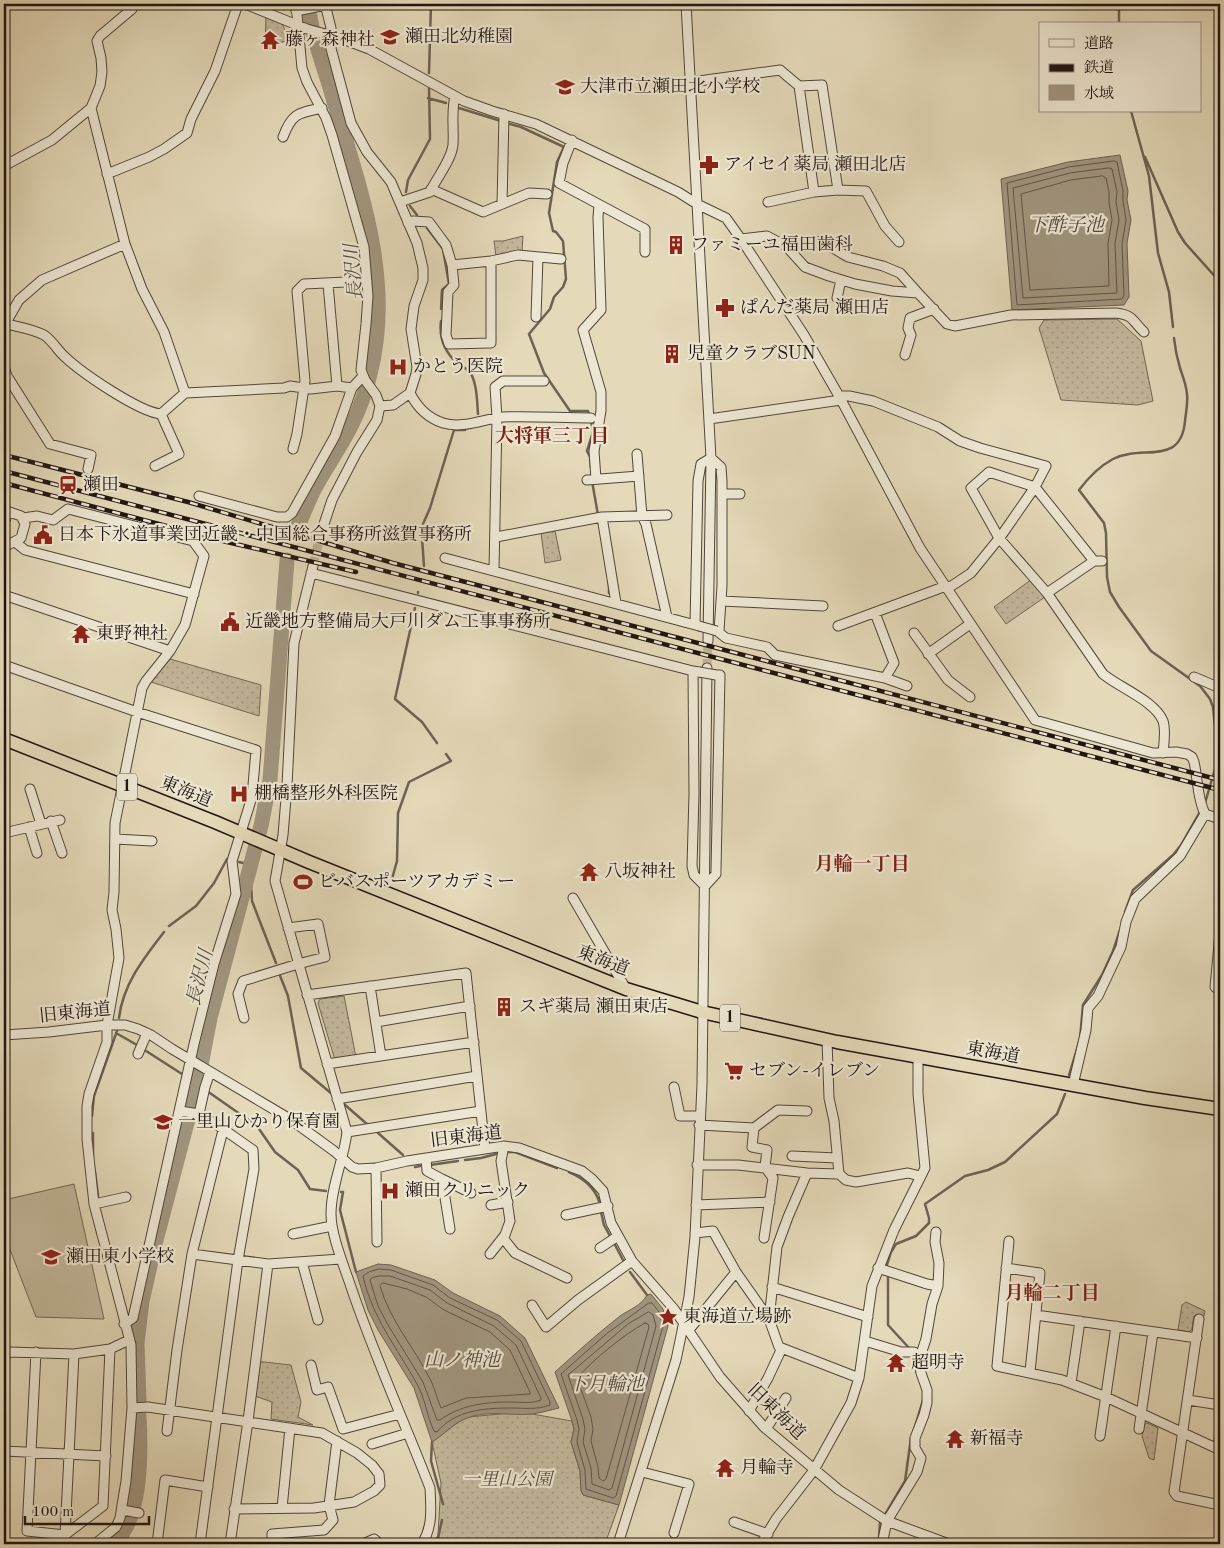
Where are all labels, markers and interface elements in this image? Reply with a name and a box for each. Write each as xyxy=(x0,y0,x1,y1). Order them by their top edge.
legend xyxy=(1039,22,1202,112)
school or university icon: 瀬田北幼稚園 xyxy=(379,26,401,48)
place label: 瀬田北幼稚園 xyxy=(405,26,513,46)
temple icon: 藤ヶ森神社 xyxy=(259,29,281,51)
place label: 藤ヶ森神社 xyxy=(285,29,375,49)
text: 道路 xyxy=(1084,35,1114,52)
text: 鉄道 xyxy=(1084,59,1114,76)
school or university icon: 大津市立瀬田北小学校 xyxy=(554,76,576,98)
place label: 大津市立瀬田北小学校 xyxy=(580,76,760,96)
text: 水域 xyxy=(1084,85,1114,102)
pharmacy icon: アイセイ薬局 瀬田北店 xyxy=(698,154,720,176)
place label: アイセイ薬局 瀬田北店 xyxy=(724,154,906,174)
water label: 下酢子池 xyxy=(1028,215,1106,236)
building icon: ファミーユ福田歯科 xyxy=(665,234,687,256)
place label: ファミーユ福田歯科 xyxy=(691,234,853,254)
water label: 長沢川 xyxy=(341,241,367,301)
pharmacy icon: ぱんだ薬局 瀬田店 xyxy=(714,297,736,319)
place label: ぱんだ薬局 瀬田店 xyxy=(740,297,889,317)
building icon: 児童クラブSUN xyxy=(661,343,683,365)
place label: 児童クラブSUN xyxy=(687,343,816,363)
hospital icon: かとう医院 xyxy=(387,356,409,378)
place label: かとう医院 xyxy=(413,356,503,376)
district label: 大将軍三丁目 xyxy=(495,425,609,447)
station icon: 瀬田 xyxy=(57,474,79,496)
place label: 瀬田 xyxy=(83,474,119,494)
public building icon: 日本下水道事業団近畿・中国総合事務所滋賀事務所 xyxy=(32,524,54,546)
place label: 日本下水道事業団近畿・中国総合事務所滋賀事務所 xyxy=(58,524,472,544)
public building icon: 近畿地方整備局大戸川ダム工事事務所 xyxy=(219,611,241,633)
place label: 近畿地方整備局大戸川ダム工事事務所 xyxy=(245,611,551,631)
temple icon: 東野神社 xyxy=(70,623,92,645)
place label: 東野神社 xyxy=(96,623,168,643)
street label: 東海道 xyxy=(158,772,215,810)
road number: 1 xyxy=(117,774,137,800)
hospital icon: 棚橋整形外科医院 xyxy=(228,783,250,805)
place label: 棚橋整形外科医院 xyxy=(254,783,398,803)
district label: 月輪一丁目 xyxy=(814,853,910,875)
temple icon: 八坂神社 xyxy=(578,861,600,883)
place label: 八坂神社 xyxy=(604,861,676,881)
sports icon: ビバスポーツアカデミー xyxy=(292,871,314,893)
place label: ビバスポーツアカデミー xyxy=(318,872,515,891)
street label: 東海道 xyxy=(575,941,632,979)
water label: 長沢川 xyxy=(183,946,218,1008)
building icon: スギ薬局 瀬田東店 xyxy=(493,996,515,1018)
place label: スギ薬局 瀬田東店 xyxy=(519,996,668,1016)
street label: 旧東海道 xyxy=(38,998,112,1026)
road number: 1 xyxy=(720,1004,740,1032)
street label: 東海道 xyxy=(965,1037,1021,1067)
supermarket icon: セブン-イレブン xyxy=(723,1060,745,1082)
place label: セブン-イレブン xyxy=(749,1061,880,1080)
school or university icon: 一里山ひかり保育園 xyxy=(152,1111,174,1133)
place label: 一里山ひかり保育園 xyxy=(178,1111,340,1131)
street label: 旧東海道 xyxy=(429,1122,503,1150)
hospital icon: 瀬田クリニック xyxy=(379,1180,401,1202)
place label: 瀬田クリニック xyxy=(405,1180,530,1200)
school or university icon: 瀬田東小学校 xyxy=(40,1246,62,1268)
place label: 瀬田東小学校 xyxy=(66,1246,174,1266)
district label: 月輪二丁目 xyxy=(1004,1282,1100,1304)
place icon: 東海道立場跡 xyxy=(657,1306,679,1328)
place label: 東海道立場跡 xyxy=(683,1306,791,1326)
water label: 山ノ神池 xyxy=(424,1350,502,1371)
temple icon: 超明寺 xyxy=(885,1352,907,1374)
place label: 超明寺 xyxy=(911,1352,965,1372)
water label: 下月輪池 xyxy=(568,1374,646,1395)
street label: 旧東海道 xyxy=(744,1379,810,1443)
temple icon: 新福寺 xyxy=(944,1428,966,1450)
place label: 新福寺 xyxy=(970,1428,1024,1448)
temple icon: 月輪寺 xyxy=(714,1457,736,1479)
place label: 月輪寺 xyxy=(740,1457,794,1477)
park label: 一里山公園 xyxy=(462,1470,555,1489)
scale bar xyxy=(25,1493,149,1525)
text: 100 m xyxy=(32,1505,74,1520)

